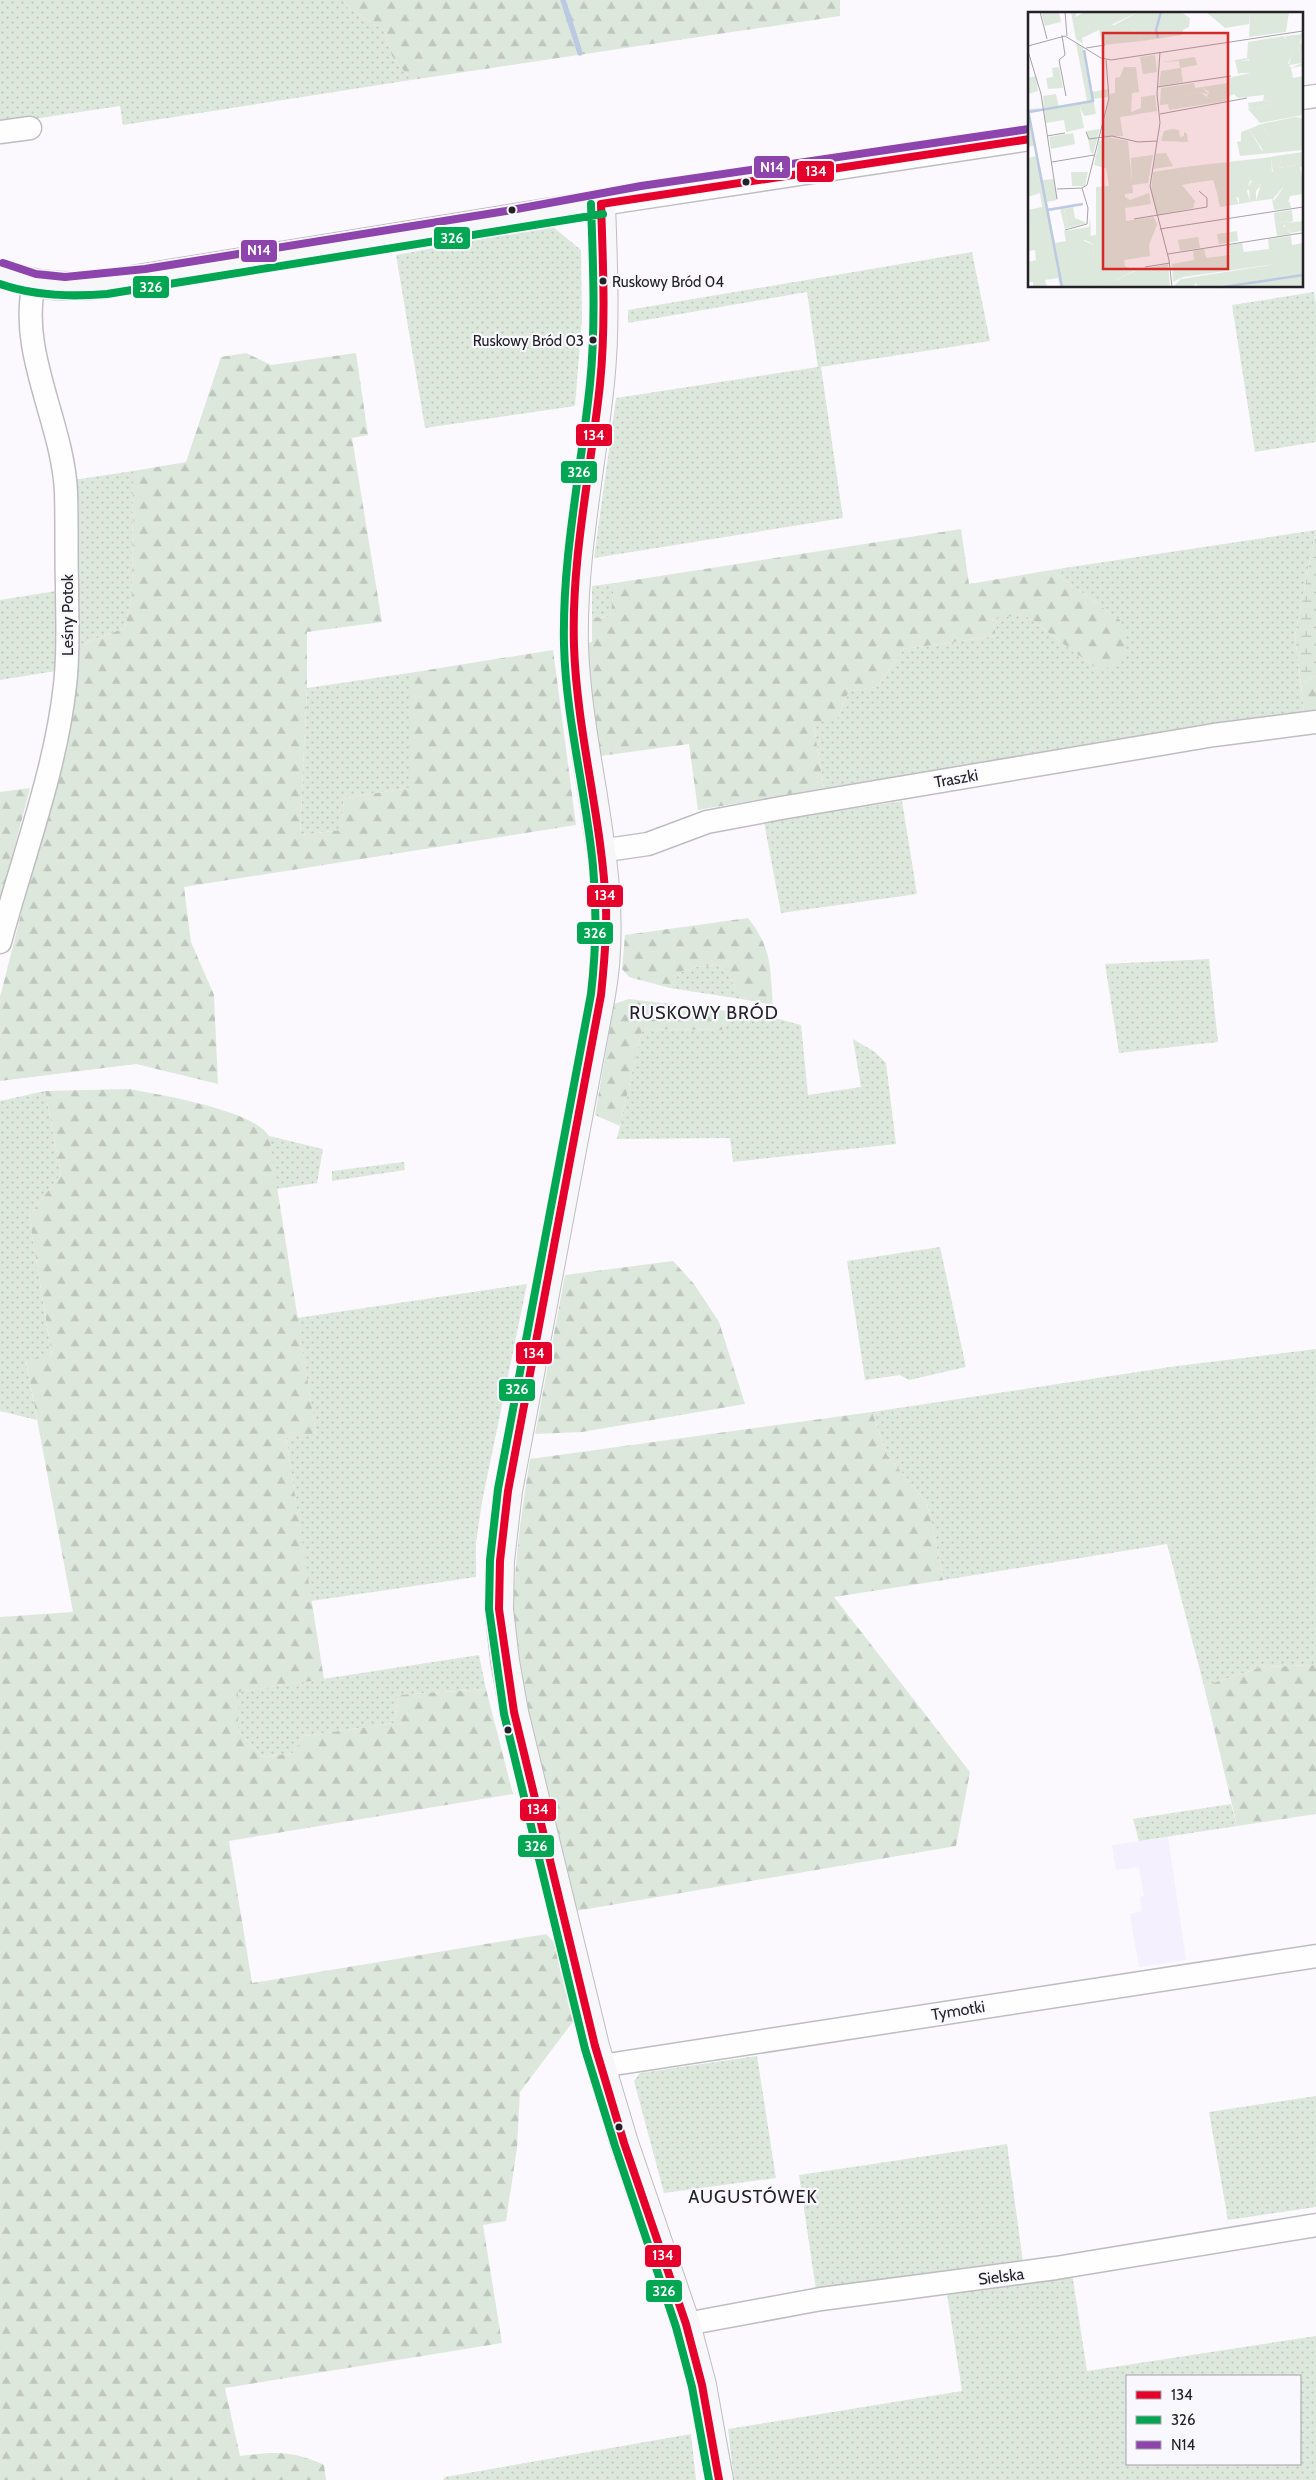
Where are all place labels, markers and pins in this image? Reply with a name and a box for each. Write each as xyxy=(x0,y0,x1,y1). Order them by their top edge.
unlabelled marker xyxy=(741,177,751,187)
unlabelled marker xyxy=(507,205,517,215)
place label: Ruskowy Bród 04 xyxy=(612,273,724,291)
marker: Ruskowy Bród 04 xyxy=(598,276,608,286)
place label: Ruskowy Bród 03 xyxy=(473,332,584,350)
marker: Ruskowy Bród 03 xyxy=(588,335,598,345)
unlabelled marker xyxy=(503,1725,513,1735)
unlabelled marker xyxy=(614,2122,624,2132)

